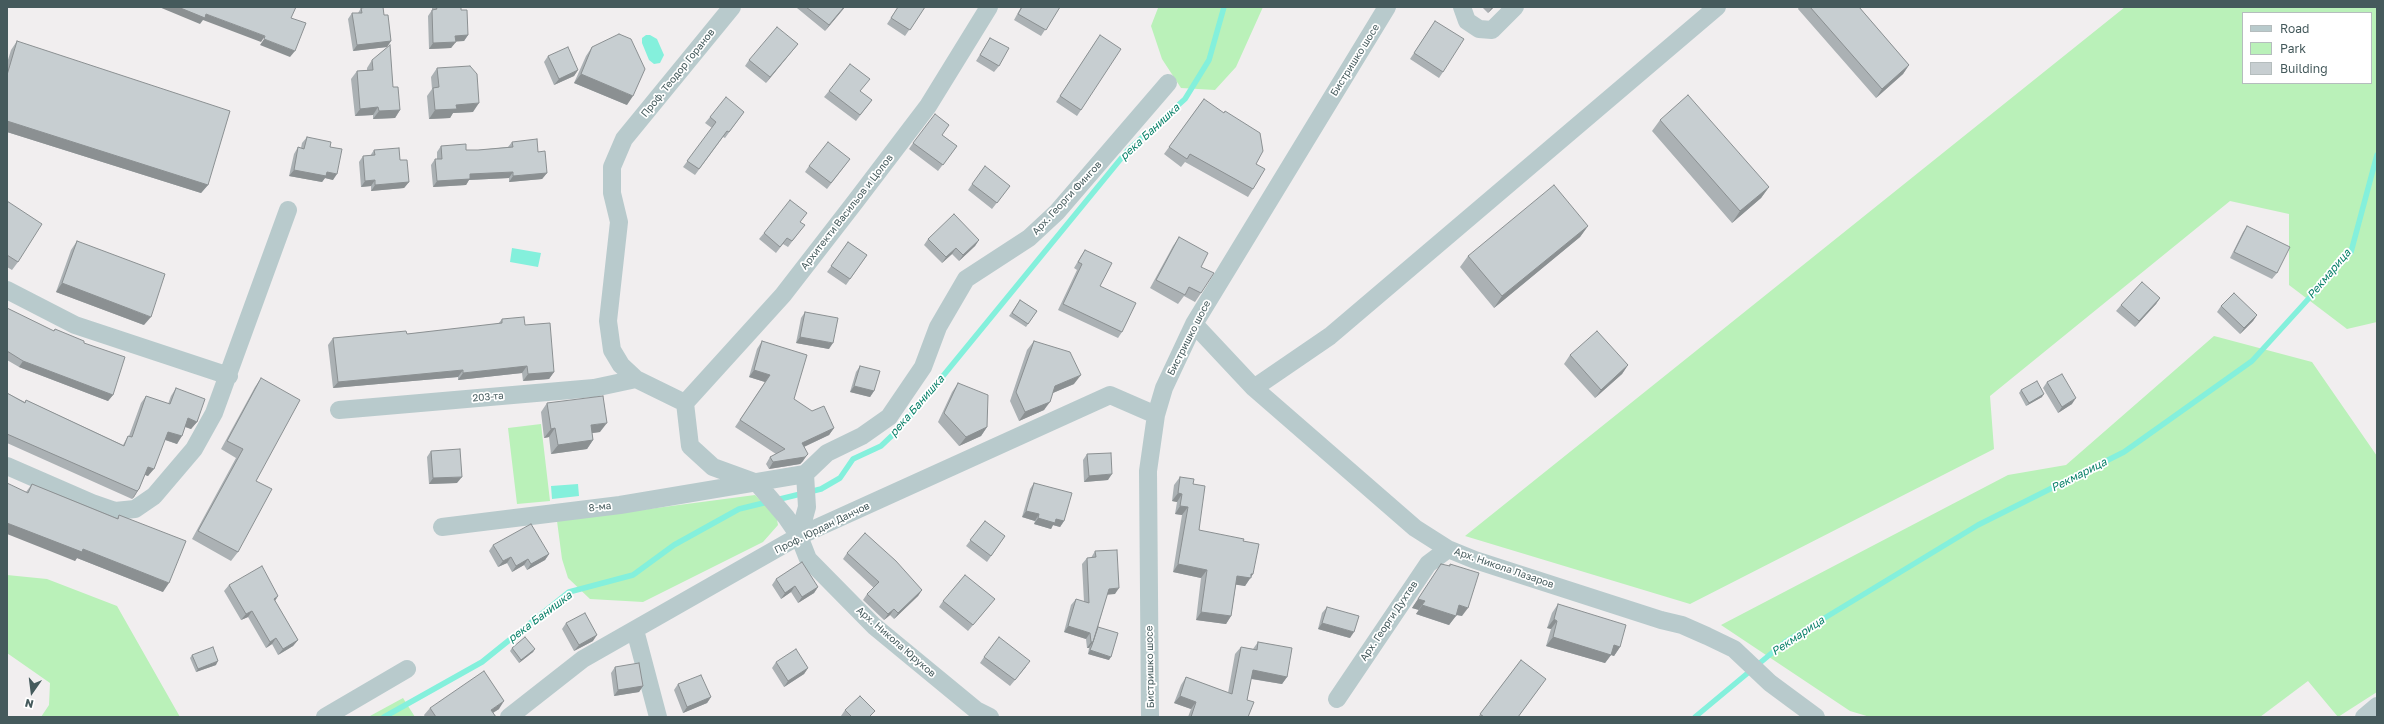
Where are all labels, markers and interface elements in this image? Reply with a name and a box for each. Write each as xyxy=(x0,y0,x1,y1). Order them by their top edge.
legend xyxy=(2242,12,2372,84)
text: Road xyxy=(2280,21,2309,36)
street label: Бистришко шосе xyxy=(1328,22,1382,98)
street label: Проф. Теодор Горанов xyxy=(639,26,717,120)
text: Park xyxy=(2280,41,2306,56)
text: Building xyxy=(2280,61,2328,76)
water label: река Банишка xyxy=(1117,101,1183,163)
street label: Архитекти Васильов и Цолов xyxy=(798,152,896,272)
street label: Арх. Георги Фингов xyxy=(1030,159,1104,237)
water label: Рекмарица xyxy=(2304,247,2354,301)
street label: Бистришко шосе xyxy=(1165,298,1213,378)
water label: река Банишка xyxy=(887,373,947,439)
street label: 203-та xyxy=(472,390,504,404)
water label: Рекмарица xyxy=(2049,455,2109,495)
street label: 8-ма xyxy=(588,500,612,514)
street label: Проф. Юрдан Данчов xyxy=(772,500,872,556)
street label: Арх. Никола Лазаров xyxy=(1453,545,1555,591)
street label: Арх. Георги Духтев xyxy=(1358,579,1420,663)
water label: река Банишка xyxy=(505,589,575,645)
street label: Арх. Никола Юруков xyxy=(854,604,938,680)
water label: Рекмарица xyxy=(1769,614,1827,658)
street label: Бистришко шосе xyxy=(1143,625,1157,709)
north arrow xyxy=(12,672,52,712)
text: N xyxy=(23,697,35,711)

